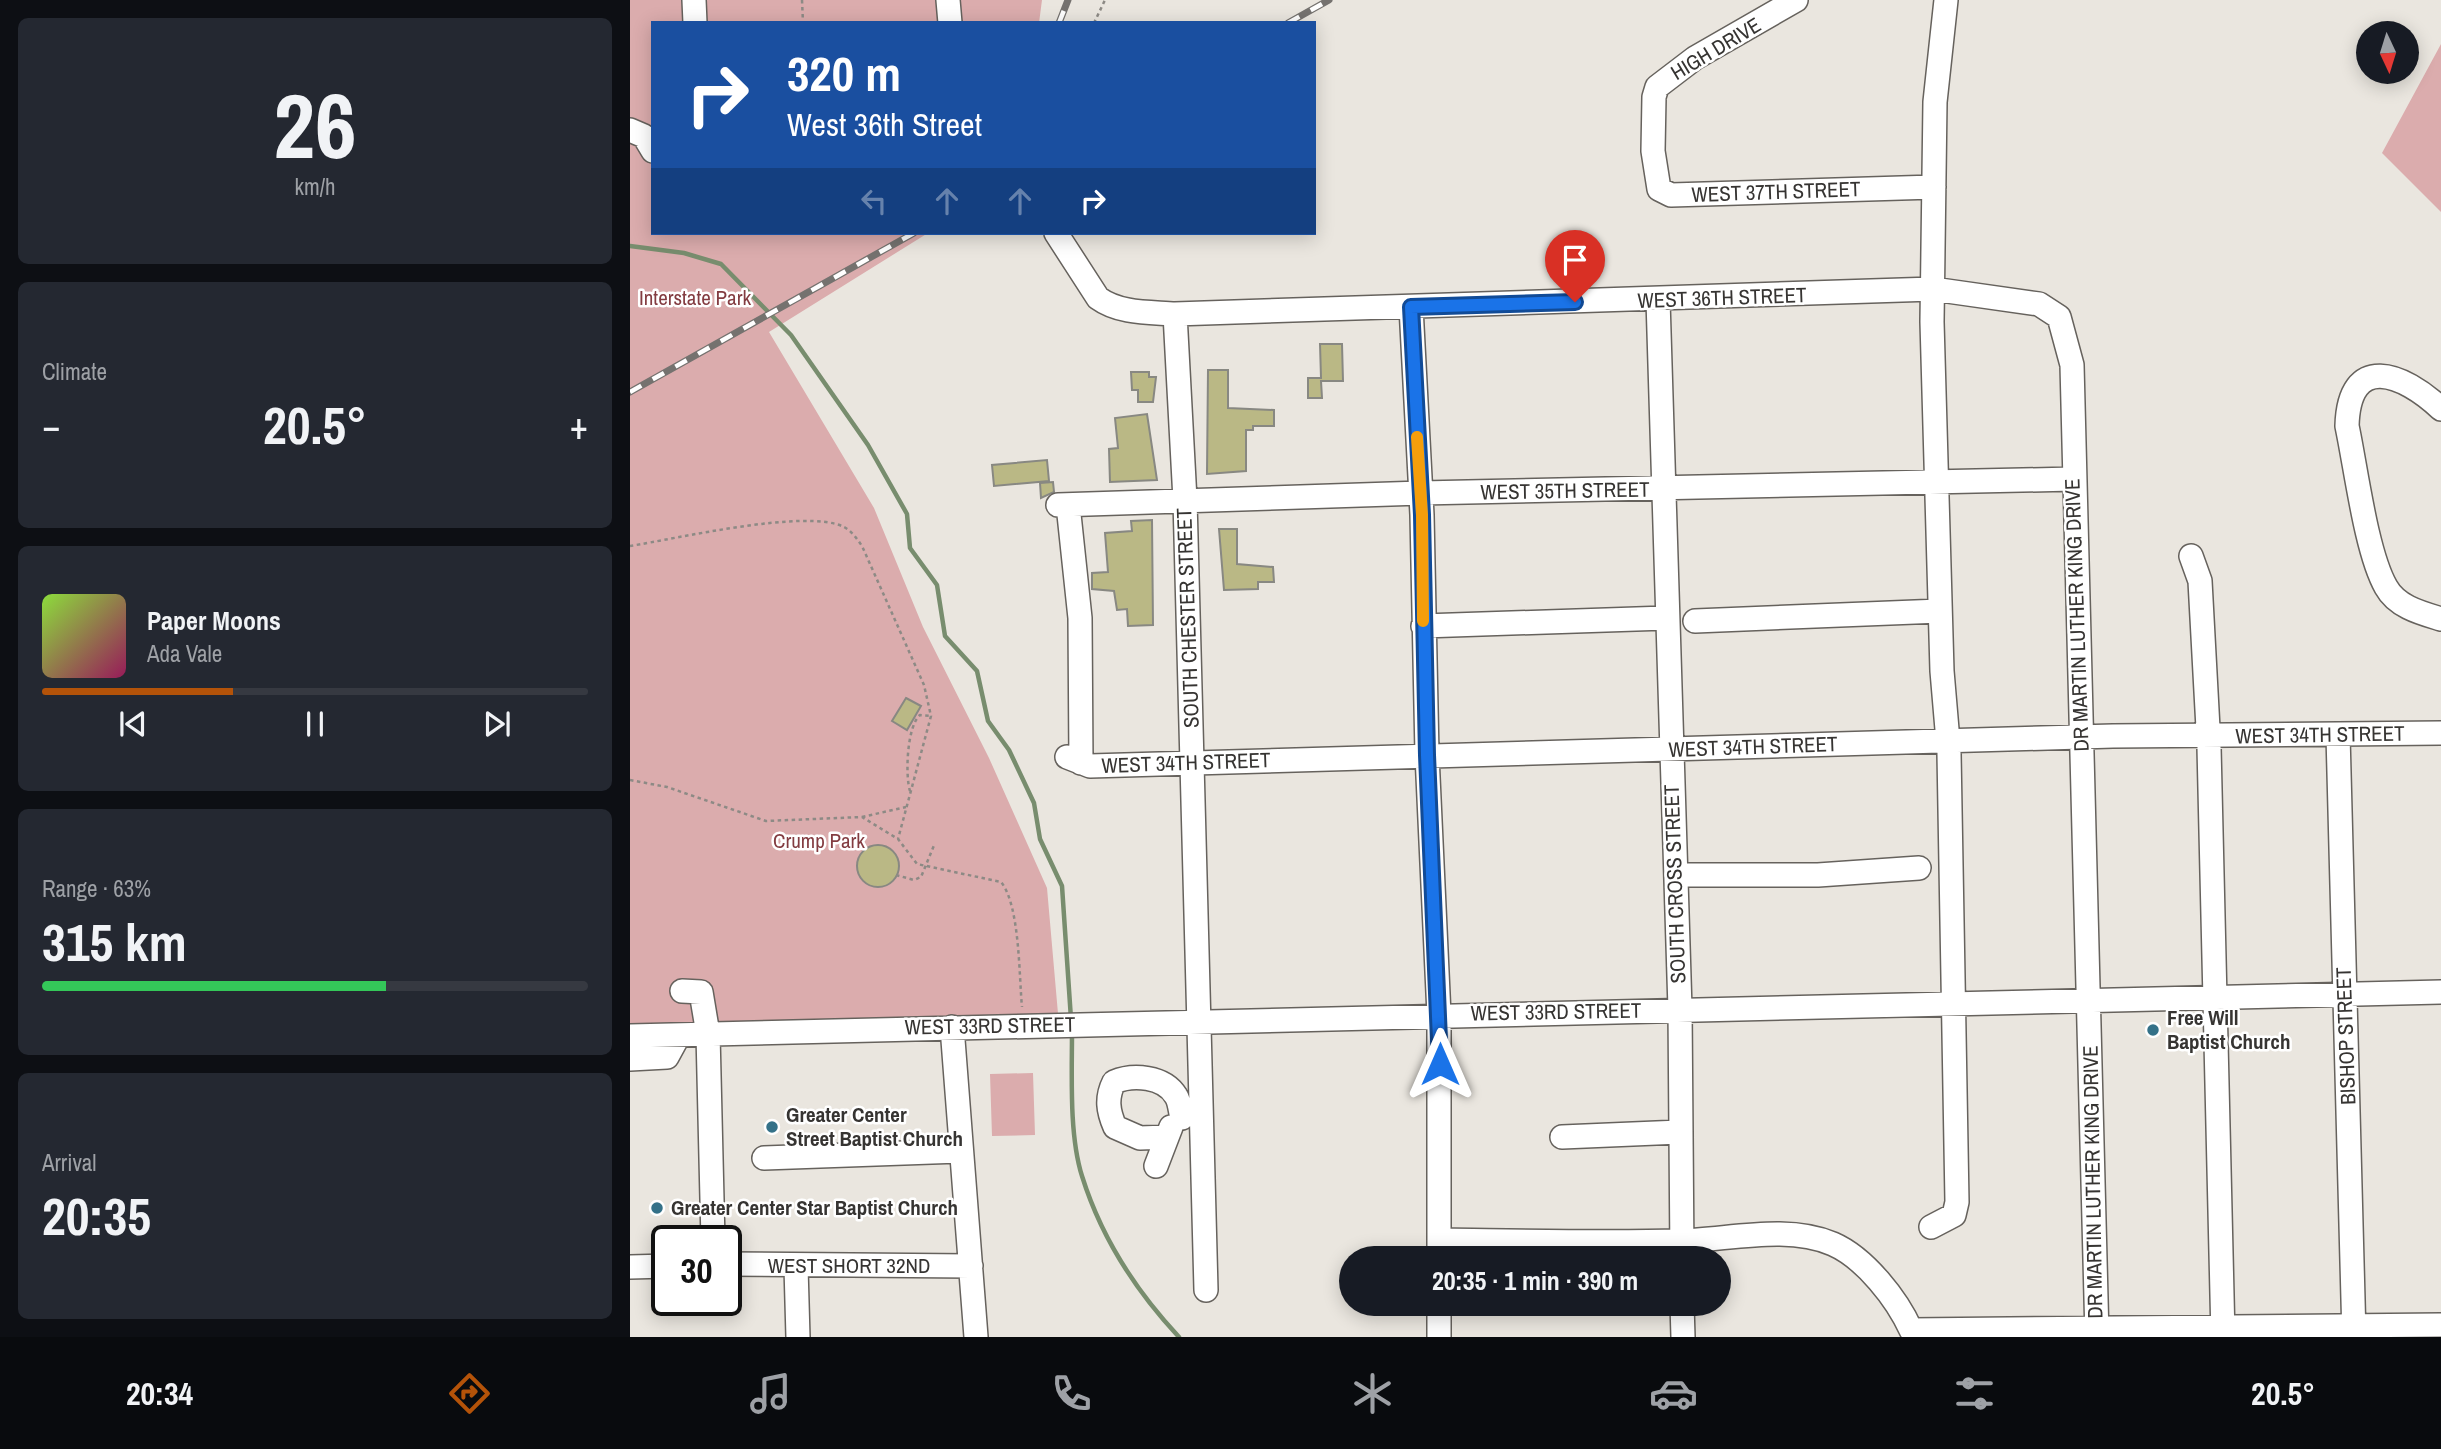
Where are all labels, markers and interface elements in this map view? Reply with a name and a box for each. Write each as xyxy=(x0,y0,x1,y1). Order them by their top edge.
street label: HIGH DRIVE xyxy=(1665,10,1766,87)
north arrow xyxy=(2356,21,2418,84)
map controls xyxy=(2356,21,2419,84)
text: 320 m xyxy=(787,40,901,106)
icon: right xyxy=(672,49,763,140)
text: 26 xyxy=(274,64,357,186)
text: West 36th Street xyxy=(787,103,982,146)
text: km/h xyxy=(295,171,335,202)
street label: WEST 37TH STREET xyxy=(1691,174,1861,209)
icon: left xyxy=(855,182,893,220)
icon: ahead xyxy=(928,182,966,220)
icon: ahead xyxy=(1001,182,1039,220)
icon: right xyxy=(1074,182,1112,220)
pin xyxy=(1545,230,1605,302)
icon: arrive xyxy=(1556,241,1594,279)
street label: WEST 36TH STREET xyxy=(1637,280,1807,315)
park label: Interstate Park xyxy=(639,283,751,312)
text: Climate xyxy=(42,356,107,387)
text: 20.5° xyxy=(263,390,367,460)
text: − xyxy=(42,400,60,451)
text: + xyxy=(570,400,588,451)
street label: WEST 35TH STREET xyxy=(1480,475,1650,506)
street label: DR MARTIN LUTHER KING DRIVE xyxy=(2057,478,2096,752)
street label: SOUTH CHESTER STREET xyxy=(1169,507,1206,728)
text: Paper Moons xyxy=(147,603,281,638)
text: Ada Vale xyxy=(147,638,222,669)
icon: previous xyxy=(114,705,152,743)
icon: pause xyxy=(296,705,334,743)
icon: next xyxy=(478,705,516,743)
street label: WEST 34TH STREET xyxy=(2235,719,2405,750)
street label: WEST 34TH STREET xyxy=(1668,729,1838,764)
street label: WEST 34TH STREET xyxy=(1101,745,1271,780)
street label: SOUTH CROSS STREET xyxy=(1657,784,1692,984)
park label: Crump Park xyxy=(773,826,865,855)
text: Range · 63% xyxy=(42,873,151,904)
text: 315 km xyxy=(42,907,187,977)
street label: BISHOP STREET xyxy=(2329,966,2362,1105)
street label: WEST 33RD STREET xyxy=(1470,996,1642,1027)
place label: Free Will Baptist Church xyxy=(2167,1003,2290,1056)
street label: WEST 33RD STREET xyxy=(904,1010,1076,1041)
marker: Free Will Baptist Church xyxy=(2145,1022,2161,1038)
position arrow xyxy=(1403,1027,1477,1101)
street label: DR MARTIN LUTHER KING DRIVE xyxy=(2076,1045,2109,1319)
place label: Greater Center Street Baptist Church xyxy=(786,1100,963,1153)
marker: Greater Center Street Baptist Church xyxy=(764,1119,780,1135)
text: Arrival xyxy=(42,1147,97,1178)
text: 20:35 xyxy=(42,1181,151,1251)
place label: Greater Center Star Baptist Church xyxy=(671,1193,958,1222)
marker: Greater Center Star Baptist Church xyxy=(649,1200,665,1216)
speed limit sign: 30 xyxy=(651,1225,742,1316)
street label: WEST SHORT 32ND xyxy=(768,1251,930,1280)
text: 20:35 · 1 min · 390 m xyxy=(1432,1263,1638,1298)
icon: directions xyxy=(445,1369,494,1418)
icon: music xyxy=(746,1369,795,1418)
icon: phone xyxy=(1047,1369,1096,1418)
icon: climate xyxy=(1348,1369,1397,1418)
icon: car xyxy=(1649,1369,1698,1418)
icon: filters xyxy=(1950,1369,1999,1418)
text: 20:34 xyxy=(126,1372,193,1415)
text: 20.5° xyxy=(2251,1372,2315,1415)

